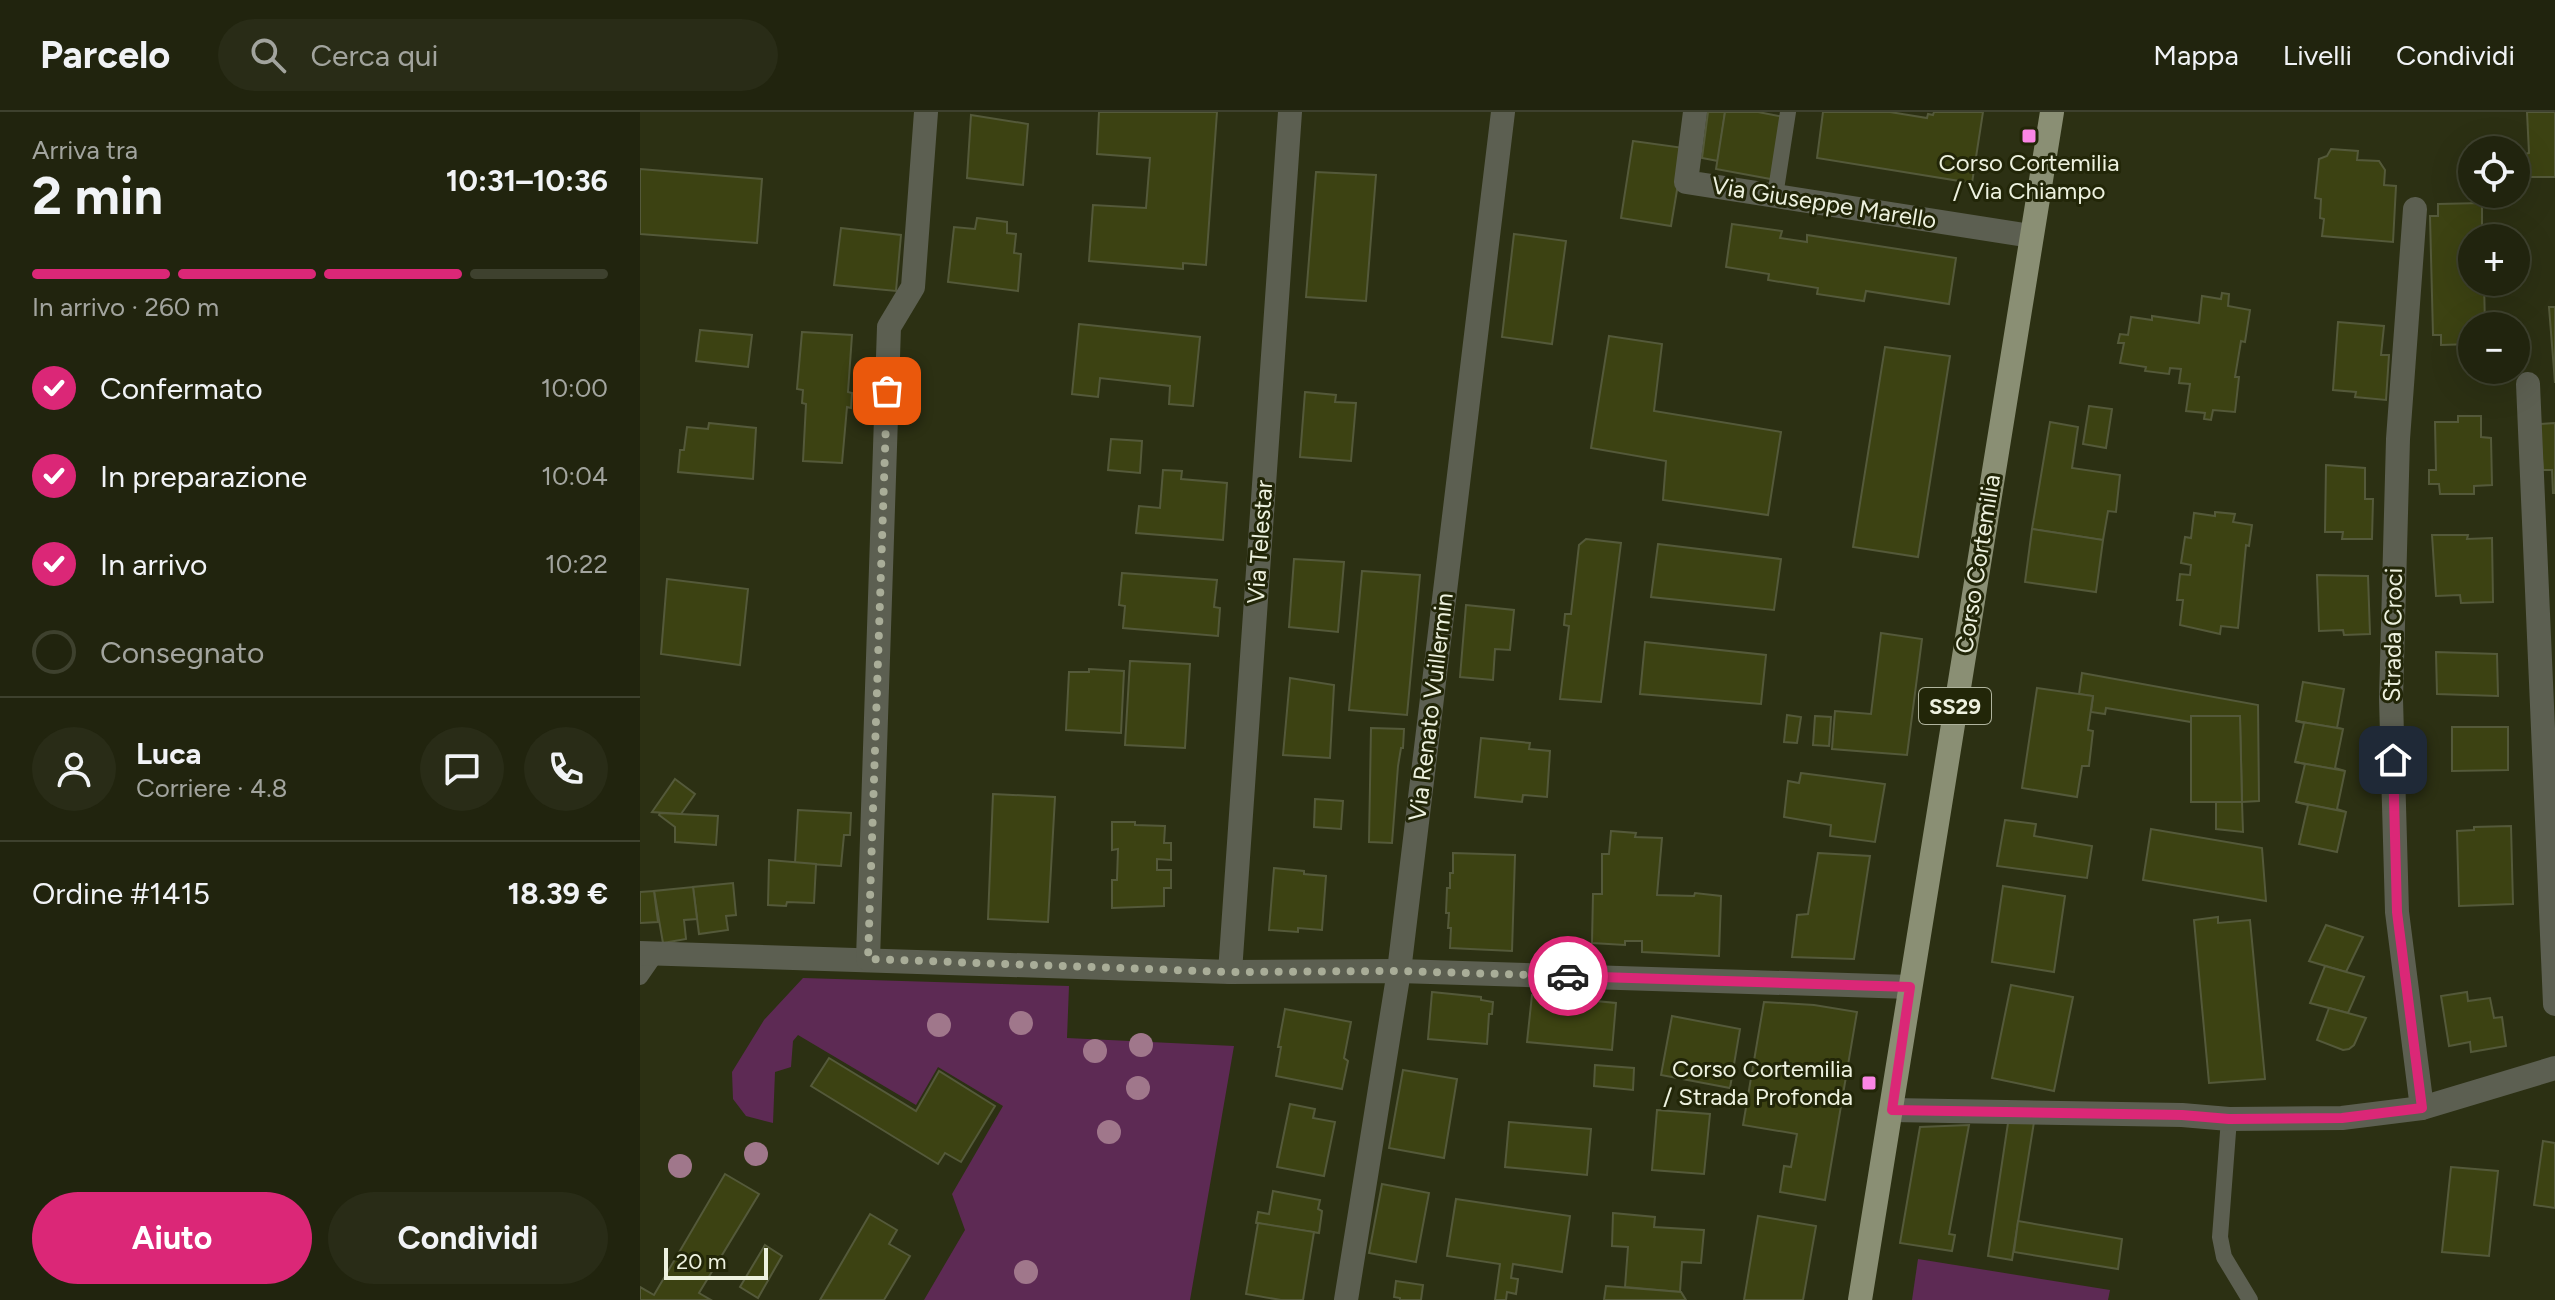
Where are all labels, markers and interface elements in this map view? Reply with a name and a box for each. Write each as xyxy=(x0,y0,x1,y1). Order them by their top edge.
search box xyxy=(218,19,778,91)
text: Parcelo xyxy=(40,32,170,78)
icon: search xyxy=(246,33,290,77)
text: Cerca qui xyxy=(310,37,439,74)
text: Mappa xyxy=(2153,38,2239,72)
text: Livelli xyxy=(2283,38,2352,72)
text: Condividi xyxy=(2396,38,2515,72)
marker: Corso Cortemilia / Via Chiampo xyxy=(2020,127,2038,145)
text: Arriva tra xyxy=(32,134,138,166)
map controls xyxy=(2458,136,2530,384)
button: locate xyxy=(2458,136,2530,208)
place label: Corso Cortemilia / Via Chiampo xyxy=(1939,148,2119,205)
text: 10:31–10:36 xyxy=(446,162,608,199)
text: 2 min xyxy=(32,165,163,227)
street label: Via Giuseppe Marello xyxy=(1709,170,1939,235)
button: + xyxy=(2458,224,2530,296)
text: In arrivo · 260 m xyxy=(32,291,219,323)
button: − xyxy=(2458,312,2530,384)
pin xyxy=(853,357,921,425)
icon: check xyxy=(32,366,76,410)
icon: bag xyxy=(865,369,909,413)
text: Confermato xyxy=(100,370,263,407)
text: 10:00 xyxy=(541,372,608,404)
icon: check xyxy=(32,454,76,498)
text: In preparazione xyxy=(100,458,307,495)
text: 10:04 xyxy=(541,460,608,492)
street label: Corso Cortemilia xyxy=(1949,472,2006,656)
street label: Via Telestar xyxy=(1241,479,1278,605)
icon: check xyxy=(32,542,76,586)
text: In arrivo xyxy=(100,546,207,583)
text: 10:22 xyxy=(545,548,608,580)
street label: Strada Croci xyxy=(2377,568,2408,702)
street label: Via Renato Vuillermin xyxy=(1402,591,1459,823)
text: Consegnato xyxy=(100,634,264,671)
road number: SS29 xyxy=(1919,688,1991,724)
pin xyxy=(2359,726,2427,794)
button: person xyxy=(32,727,116,811)
button: chat xyxy=(420,727,504,811)
button: phone xyxy=(524,727,608,811)
text: Luca xyxy=(136,735,202,772)
icon: home xyxy=(2371,738,2415,782)
text: Corriere · 4.8 xyxy=(136,772,288,804)
text: Ordine #1415 xyxy=(32,875,210,912)
text: 18.39 € xyxy=(507,875,608,912)
courier xyxy=(1528,936,1608,1016)
icon: car xyxy=(1546,954,1590,998)
place label: Corso Cortemilia / Strada Profonda xyxy=(1663,1054,1853,1111)
marker: Corso Cortemilia / Strada Profonda xyxy=(1860,1074,1878,1092)
button: Aiuto xyxy=(32,1192,312,1284)
button: Condividi xyxy=(328,1192,608,1284)
scale bar xyxy=(664,1244,768,1280)
text: 20 m xyxy=(676,1248,727,1275)

